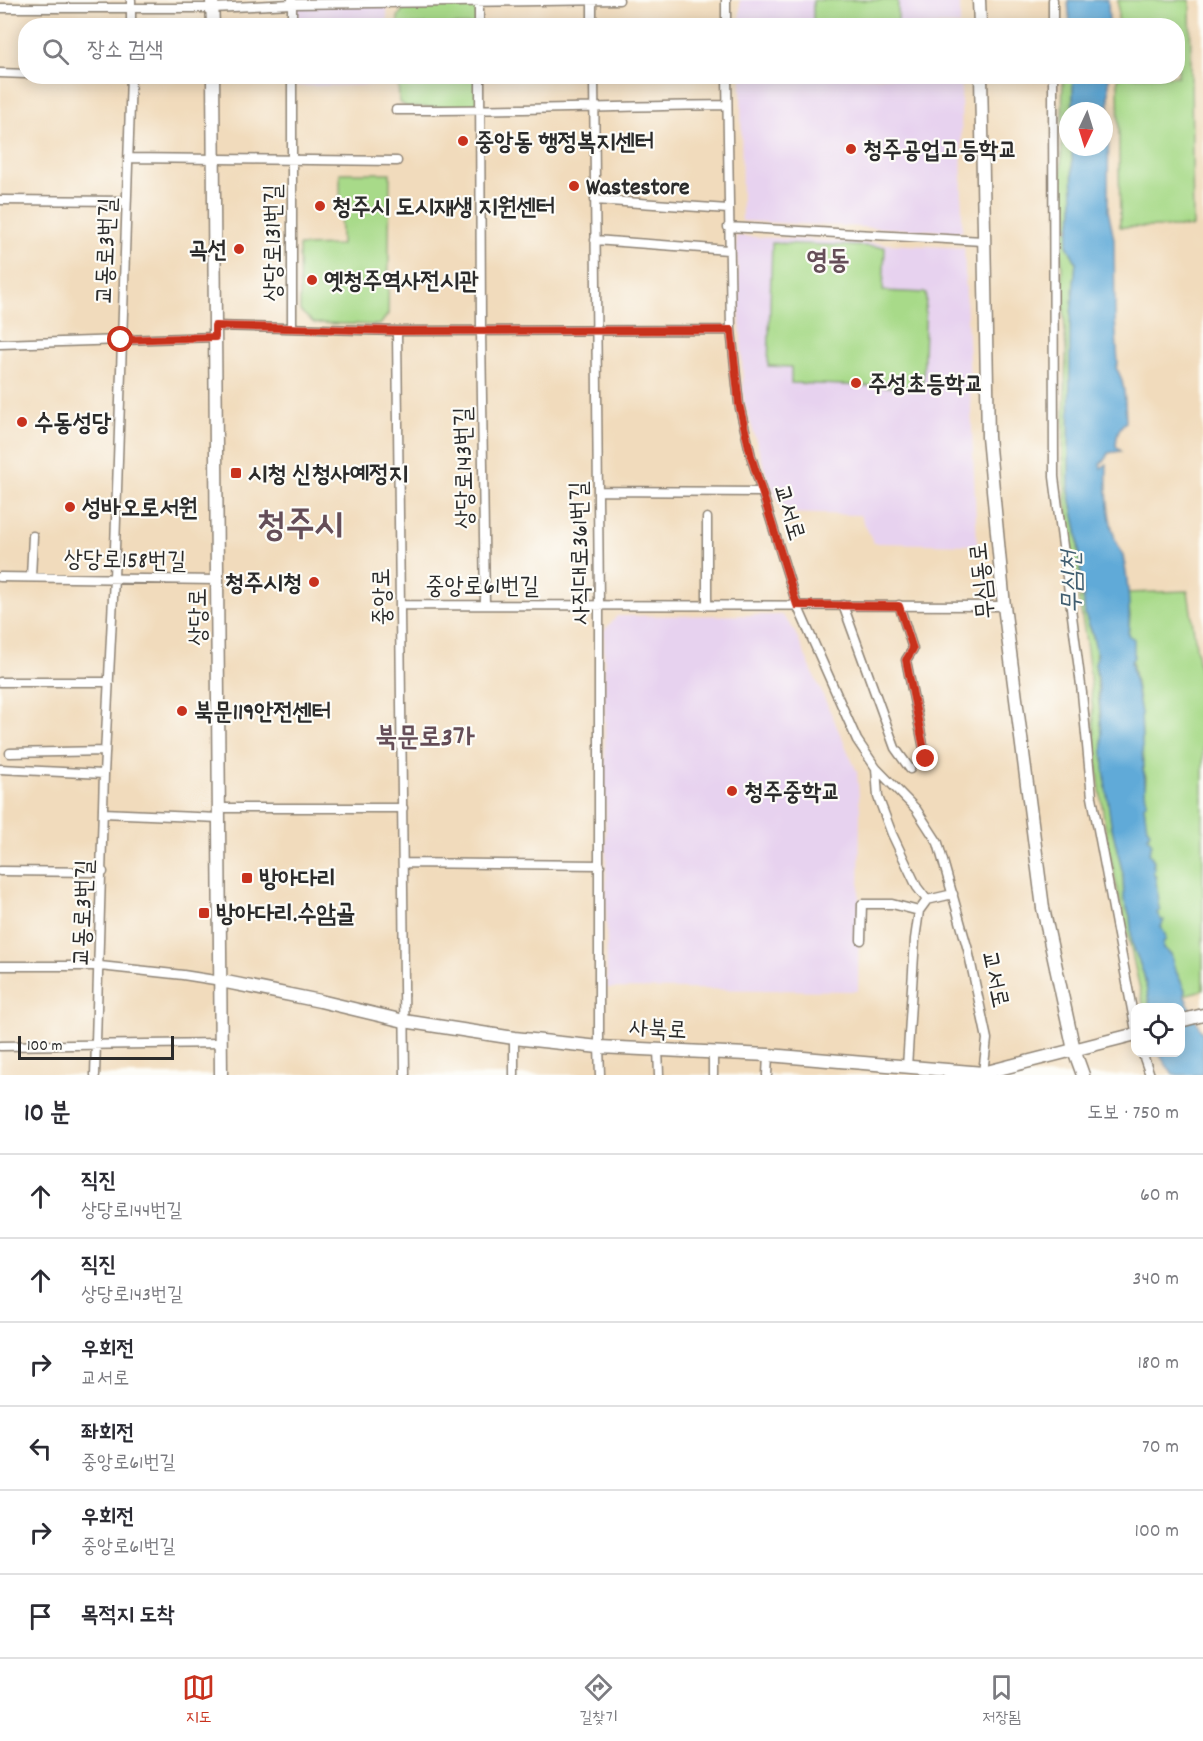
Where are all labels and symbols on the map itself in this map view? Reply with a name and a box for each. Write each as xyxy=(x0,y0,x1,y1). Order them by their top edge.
north arrow xyxy=(1059,102,1113,156)
place label: 중앙동 행정복지센터 xyxy=(475,127,654,161)
marker: 중앙동 행정복지센터 xyxy=(456,134,470,148)
place label: 청주공업고등학교 xyxy=(863,135,1018,169)
marker: 청주공업고등학교 xyxy=(844,142,858,156)
place label: Wastestore xyxy=(586,172,690,206)
marker: Wastestore xyxy=(567,179,581,193)
street label: 상당로131번길 xyxy=(258,184,292,302)
place label: 청주시 도시재생 지원센터 xyxy=(332,192,555,226)
street label: 교동로3번길 xyxy=(89,197,127,305)
marker: 청주시 도시재생 지원센터 xyxy=(313,199,327,213)
place label: 곡선 xyxy=(188,235,227,269)
marker: 곡선 xyxy=(232,242,246,256)
district label: 영동 xyxy=(806,243,850,282)
place label: 옛청주역사전시관 xyxy=(324,266,479,300)
marker: 옛청주역사전시관 xyxy=(305,273,319,287)
route start xyxy=(107,326,133,352)
place label: 주성초등학교 xyxy=(868,369,984,403)
marker: 주성초등학교 xyxy=(849,376,863,390)
street label: 상당로143번길 xyxy=(448,406,484,529)
place label: 수동성당 xyxy=(34,408,112,442)
marker: 수동성당 xyxy=(15,415,29,429)
place label: 시청 신청사예정지 xyxy=(248,459,408,493)
marker: 시청 신청사예정지 xyxy=(229,466,243,480)
street label: 교서로 xyxy=(762,480,812,546)
street label: 사직대로361번길 xyxy=(564,481,600,625)
place label: 성바오로서원 xyxy=(82,493,198,527)
marker: 성바오로서원 xyxy=(63,500,77,514)
district label: 청주시 xyxy=(257,502,343,554)
street label: 무심동로 xyxy=(963,540,1005,621)
street label: 상당로158번길 xyxy=(63,544,187,580)
water label: 무심천 xyxy=(1054,547,1093,614)
place label: 청주시청 xyxy=(225,568,302,602)
street label: 중앙로 xyxy=(366,568,402,626)
street label: 중앙로61번길 xyxy=(425,571,539,605)
marker: 청주시청 xyxy=(307,575,321,589)
street label: 상당로 xyxy=(183,588,217,646)
place label: 북문119안전센터 xyxy=(194,697,331,731)
marker: 북문119안전센터 xyxy=(175,704,189,718)
district label: 북문로3가 xyxy=(376,720,475,759)
route end xyxy=(912,745,938,771)
place label: 청주중학교 xyxy=(744,777,841,811)
marker: 청주중학교 xyxy=(725,784,739,798)
street label: 교동로3번길 xyxy=(66,859,104,967)
place label: 방아다리 xyxy=(259,864,336,898)
marker: 방아다리 xyxy=(240,871,254,885)
place label: 방아다리.수암골 xyxy=(216,899,355,933)
marker: 방아다리.수암골 xyxy=(197,906,211,920)
street label: 교서로 xyxy=(970,948,1016,1011)
street label: 사북로 xyxy=(628,1013,688,1049)
scale bar xyxy=(18,1033,174,1060)

